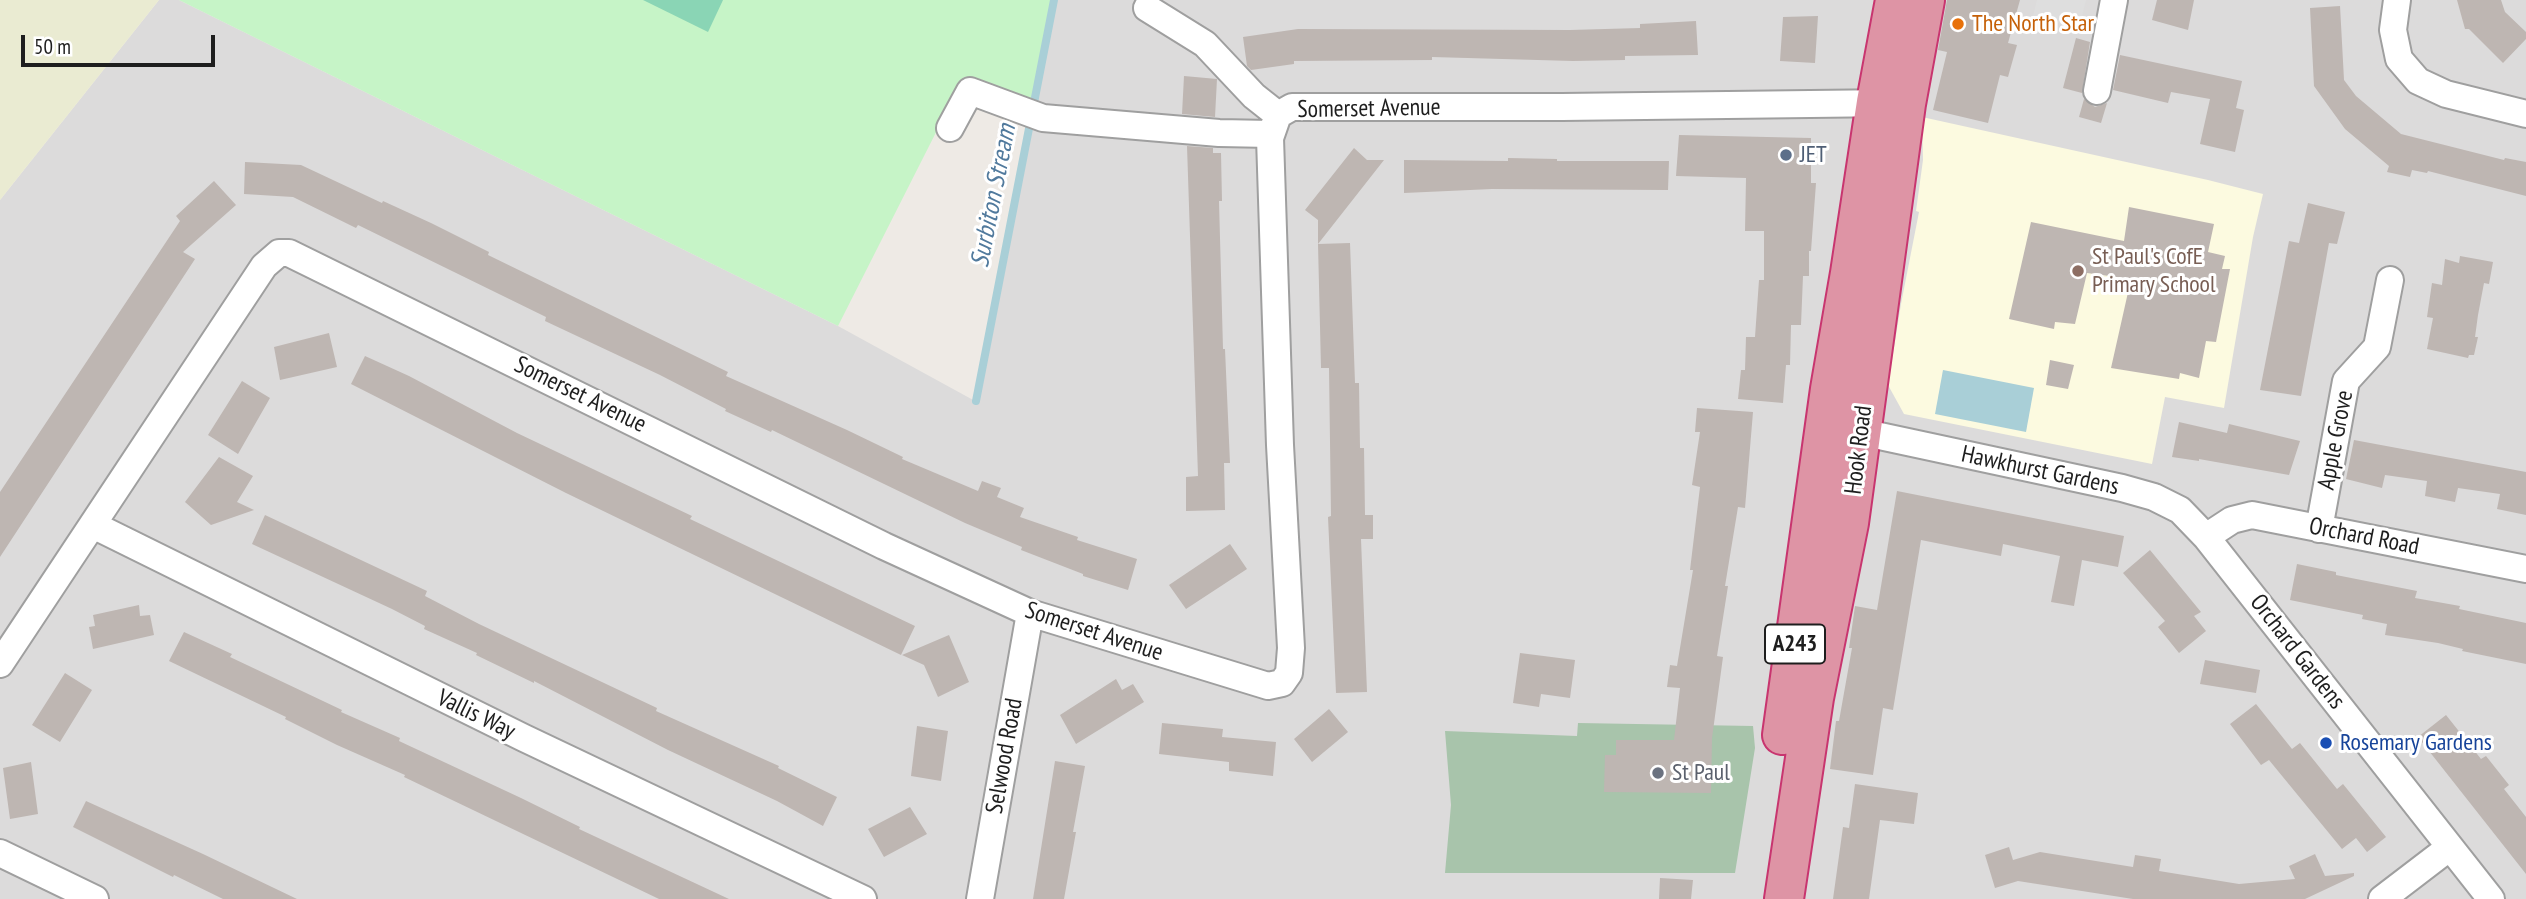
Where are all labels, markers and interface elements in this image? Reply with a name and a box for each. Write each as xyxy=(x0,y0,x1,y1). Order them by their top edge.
place label: The North Star xyxy=(1972,10,2094,38)
marker: The North Star xyxy=(1950,16,1966,32)
scale bar xyxy=(24,21,219,65)
text: 50 m xyxy=(34,33,71,60)
street label: Somerset Avenue xyxy=(1297,93,1441,125)
water label: Surbiton Stream xyxy=(965,122,1023,270)
place label: JET xyxy=(1800,141,1827,169)
marker: JET xyxy=(1778,147,1794,163)
place label: St Paul's CofE Primary School xyxy=(2092,243,2216,299)
marker: St Paul's CofE Primary School xyxy=(2070,263,2086,279)
street label: Somerset Avenue xyxy=(509,351,651,439)
street label: Apple Grove xyxy=(2312,388,2360,492)
street label: Hook Road xyxy=(1839,404,1879,496)
street label: Hawkhurst Gardens xyxy=(1959,440,2121,502)
street label: Orchard Road xyxy=(2307,512,2421,562)
street label: Orchard Gardens xyxy=(2243,589,2351,715)
street label: Somerset Avenue xyxy=(1021,596,1167,668)
road number: A243 xyxy=(1765,624,1825,664)
street label: Vallis Way xyxy=(432,684,520,746)
street label: Selwood Road xyxy=(981,696,1029,816)
place label: Rosemary Gardens xyxy=(2340,729,2492,757)
marker: Rosemary Gardens xyxy=(2318,735,2334,751)
place label: St Paul xyxy=(1672,759,1730,787)
marker: St Paul xyxy=(1650,765,1666,781)

